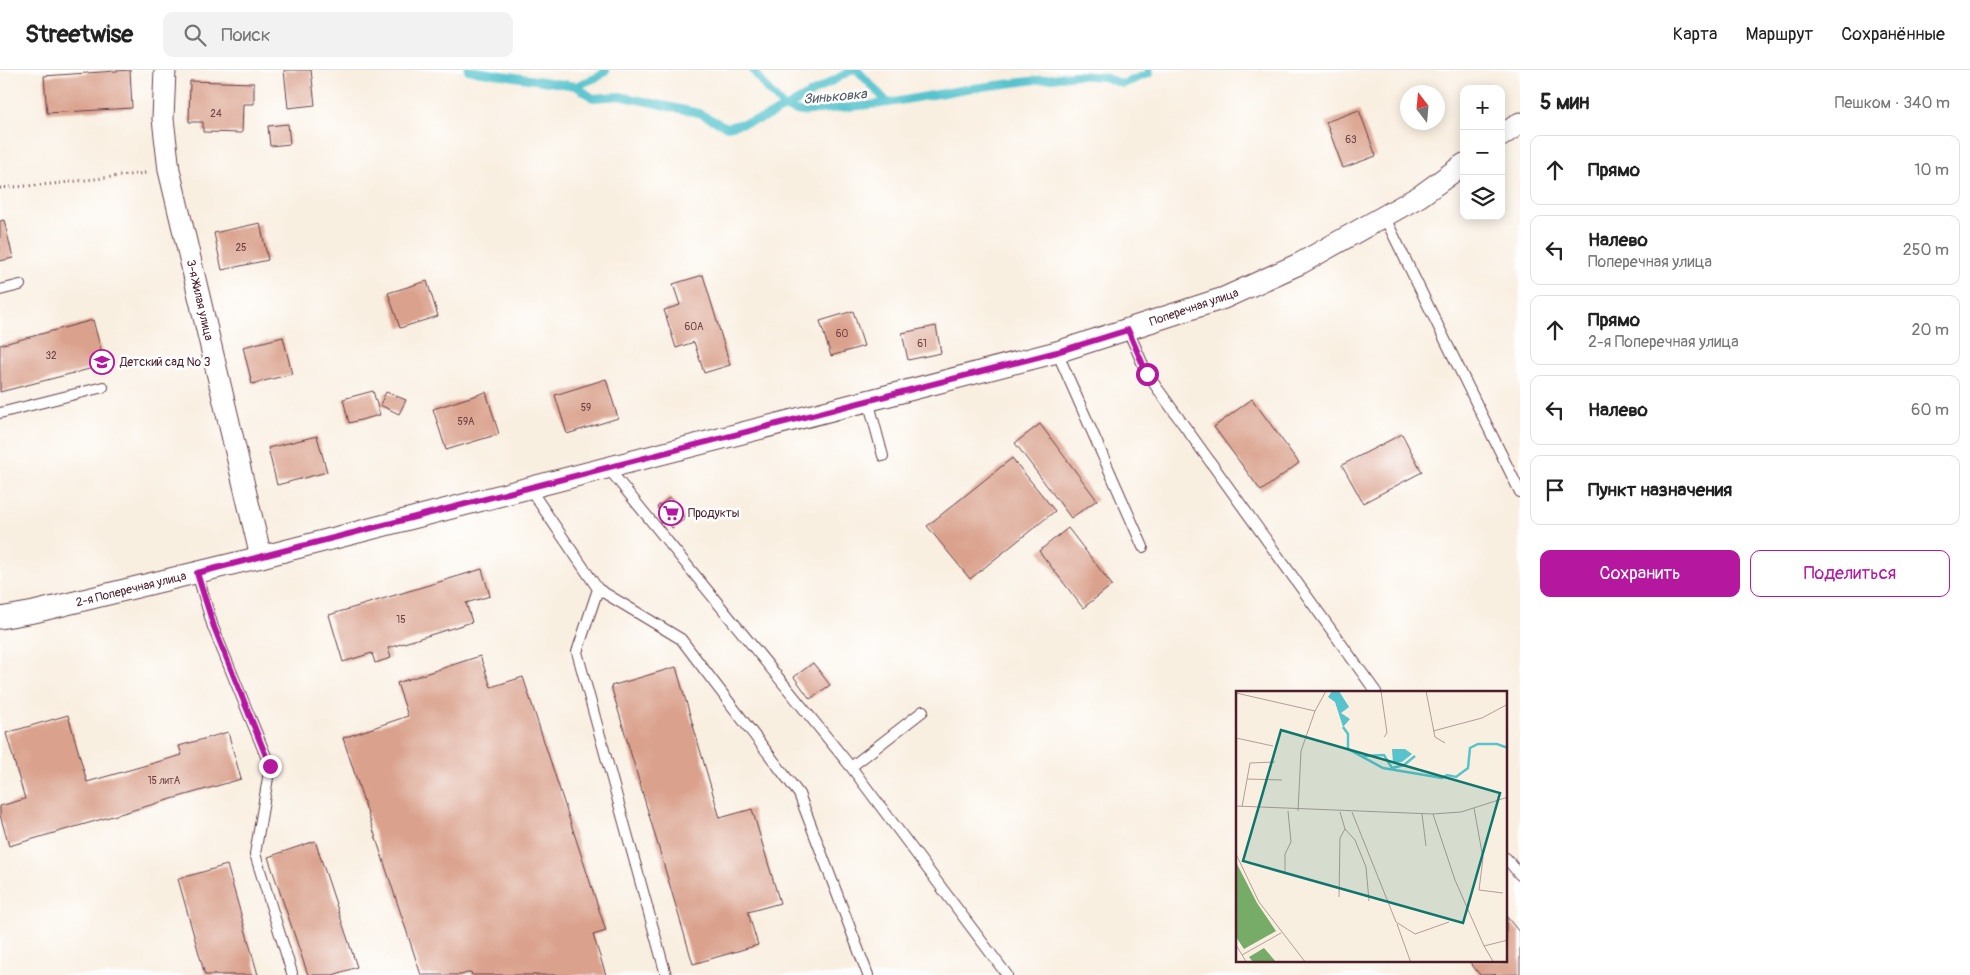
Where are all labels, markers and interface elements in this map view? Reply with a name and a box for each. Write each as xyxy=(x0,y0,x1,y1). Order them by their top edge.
search box xyxy=(163,12,513,57)
text: Streetwise xyxy=(25,20,133,49)
icon: search xyxy=(181,21,209,49)
text: Поиск xyxy=(221,23,271,47)
text: Карта xyxy=(1673,23,1717,46)
text: Маршрут xyxy=(1745,23,1813,46)
text: Сохранённые xyxy=(1841,23,1945,46)
water label: Зиньковка xyxy=(803,85,869,108)
north arrow xyxy=(1400,85,1445,130)
map controls xyxy=(1460,85,1505,220)
button: + xyxy=(1460,85,1505,130)
text: 5 мин xyxy=(1540,89,1590,116)
text: Пешком · 340 m xyxy=(1835,93,1950,113)
house number: 24 xyxy=(210,108,222,120)
button: − xyxy=(1460,130,1505,175)
house number: 63 xyxy=(1345,134,1357,146)
icon: ahead xyxy=(1541,156,1569,184)
text: Прямо xyxy=(1588,158,1640,182)
text: 10 m xyxy=(1914,160,1949,180)
button: layers xyxy=(1460,175,1505,220)
text: Налево xyxy=(1588,228,1648,252)
icon: left xyxy=(1541,236,1569,264)
text: 250 m xyxy=(1903,240,1949,260)
house number: 25 xyxy=(235,242,247,254)
text: Поперечная улица xyxy=(1588,252,1712,272)
street label: 3-я Жилая улица xyxy=(183,258,216,342)
street label: Поперечная улица xyxy=(1148,285,1241,330)
text: Прямо xyxy=(1588,308,1640,332)
icon: ahead xyxy=(1541,316,1569,344)
text: 20 m xyxy=(1911,320,1949,340)
house number: 60А xyxy=(684,321,704,333)
house number: 60 xyxy=(836,328,848,340)
text: 2-я Поперечная улица xyxy=(1588,332,1739,352)
house number: 61 xyxy=(917,338,927,350)
school or university icon: Детский сад № 3 xyxy=(89,349,115,375)
house number: 32 xyxy=(45,350,57,362)
place label: Детский сад № 3 xyxy=(119,355,211,370)
route start xyxy=(1136,363,1159,386)
icon: left xyxy=(1541,396,1569,424)
text: Налево xyxy=(1588,398,1648,422)
text: 60 m xyxy=(1911,400,1949,420)
house number: 59 xyxy=(581,402,591,414)
house number: 59А xyxy=(457,416,475,428)
icon: arrive xyxy=(1541,476,1569,504)
text: Пункт назначения xyxy=(1588,478,1732,502)
supermarket icon: Продукты xyxy=(658,500,684,526)
place label: Продукты xyxy=(688,506,740,521)
button: Сохранить xyxy=(1540,550,1740,597)
button: Поделиться xyxy=(1750,550,1950,597)
street label: 2-я Поперечная улица xyxy=(74,568,188,610)
house number: 15 xyxy=(396,614,406,626)
inset map xyxy=(1236,691,1508,962)
route end xyxy=(259,755,282,778)
house number: 15 литА xyxy=(148,775,181,787)

